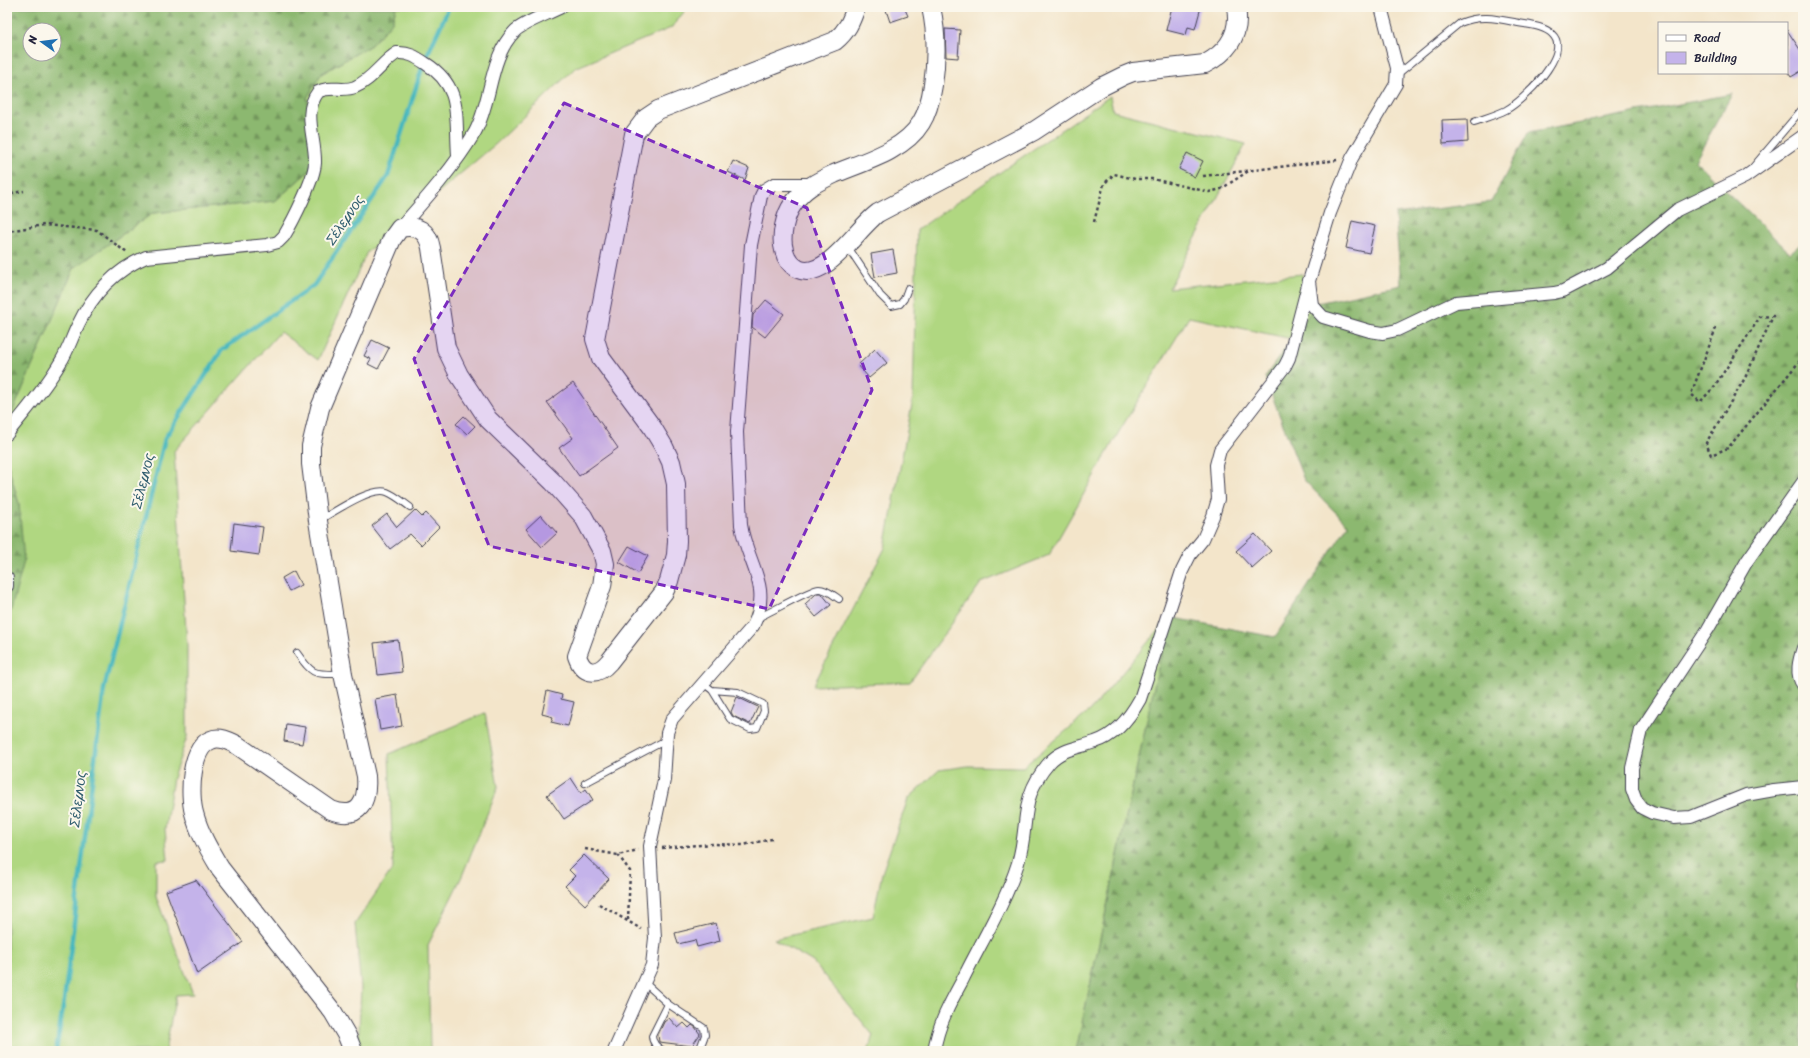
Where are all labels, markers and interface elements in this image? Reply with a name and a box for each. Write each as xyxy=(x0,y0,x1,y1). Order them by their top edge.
north arrow xyxy=(22,22,62,62)
legend xyxy=(1658,22,1788,74)
text: Road xyxy=(1694,27,1721,49)
text: N xyxy=(22,33,43,47)
text: Building xyxy=(1694,47,1737,69)
water label: Σέλεμνος xyxy=(318,189,371,251)
water label: Σέλεμνος xyxy=(124,450,162,513)
water label: Σέλεμνος xyxy=(62,769,94,830)

